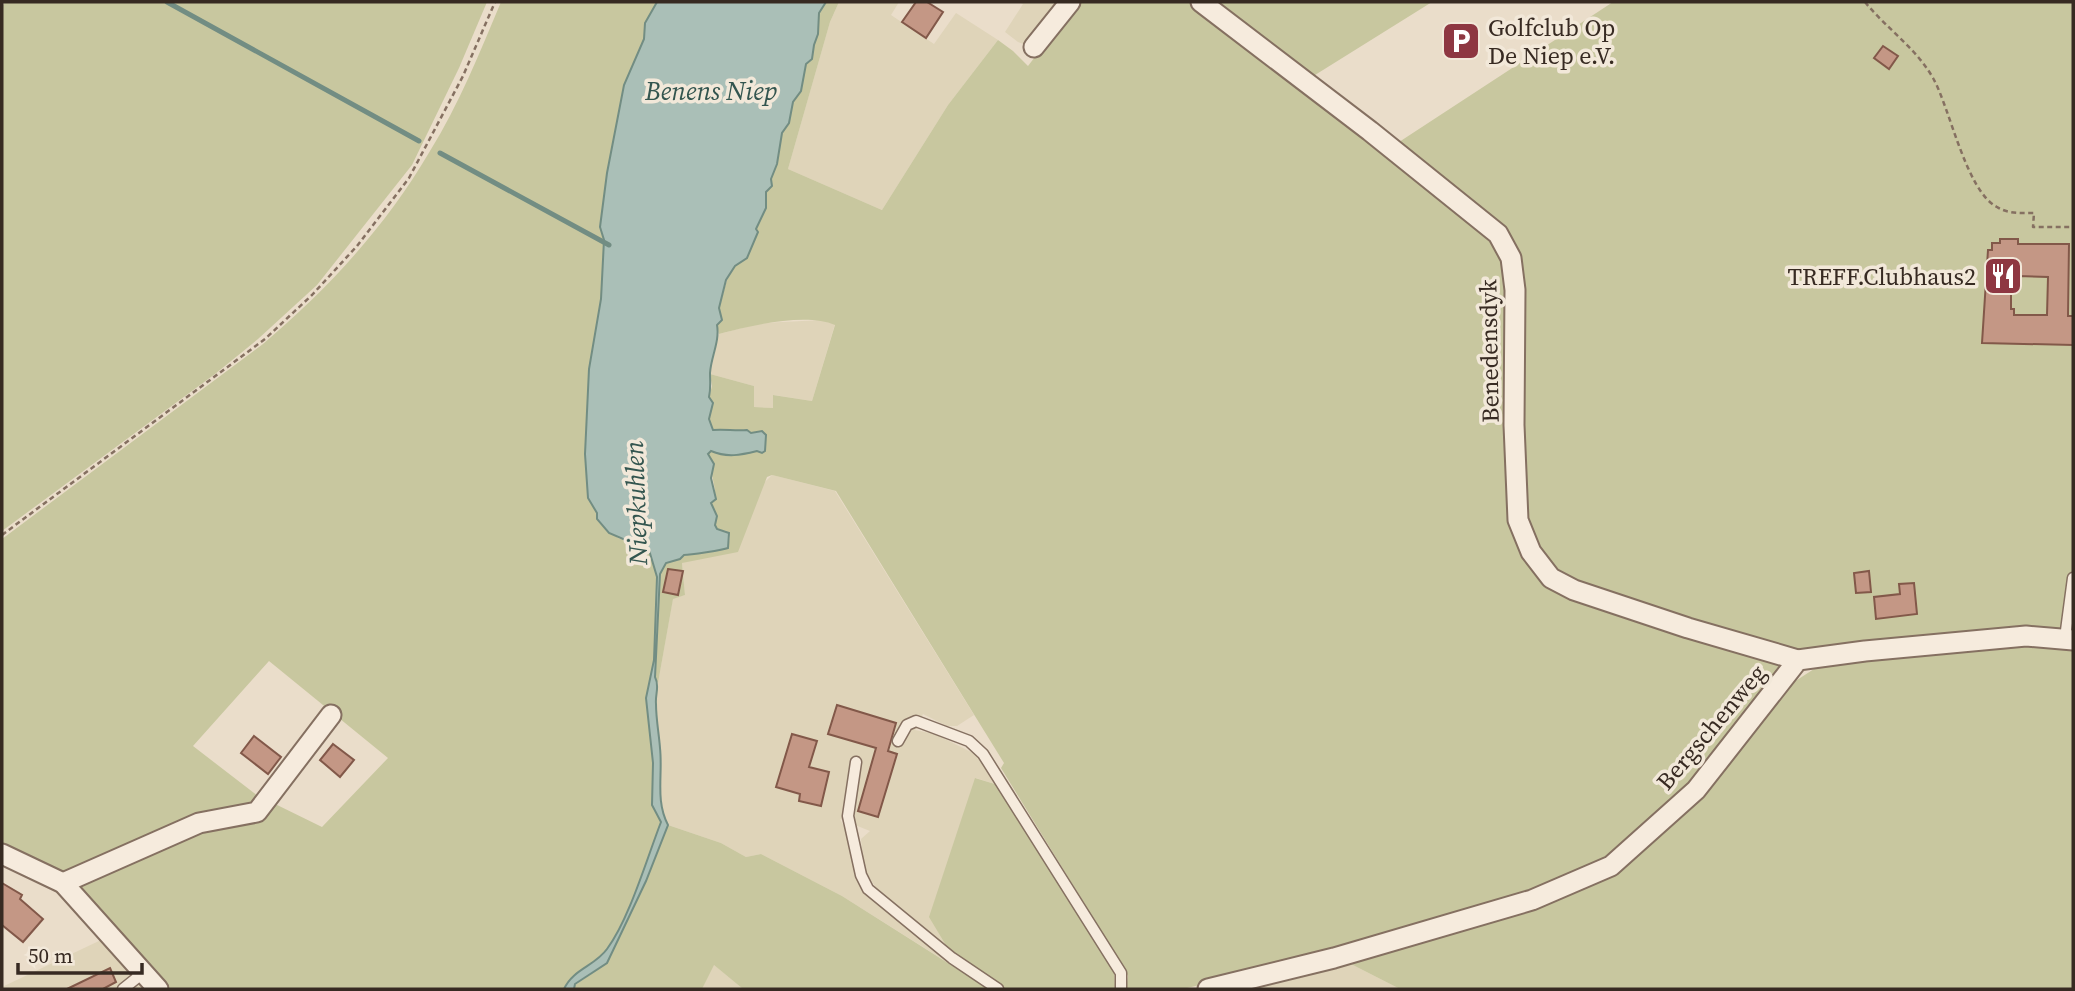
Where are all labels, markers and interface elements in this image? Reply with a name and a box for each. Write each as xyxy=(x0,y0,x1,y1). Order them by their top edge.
place label: Golfclub Op De Niep e.V. xyxy=(1488,11,1615,72)
parking icon: Golfclub Op De Niep e.V. xyxy=(1440,20,1482,62)
water label: Benens Niep xyxy=(644,73,777,109)
restaurant icon: TREFF.Clubhaus2 xyxy=(1982,255,2024,297)
place label: TREFF.Clubhaus2 xyxy=(1788,260,1976,293)
street label: Benedensdyk xyxy=(1471,278,1507,423)
water label: Niepkuhlen xyxy=(616,440,656,567)
street label: Bergschenweg xyxy=(1649,657,1773,797)
scale bar xyxy=(18,932,142,976)
text: 50 m xyxy=(28,941,73,970)

